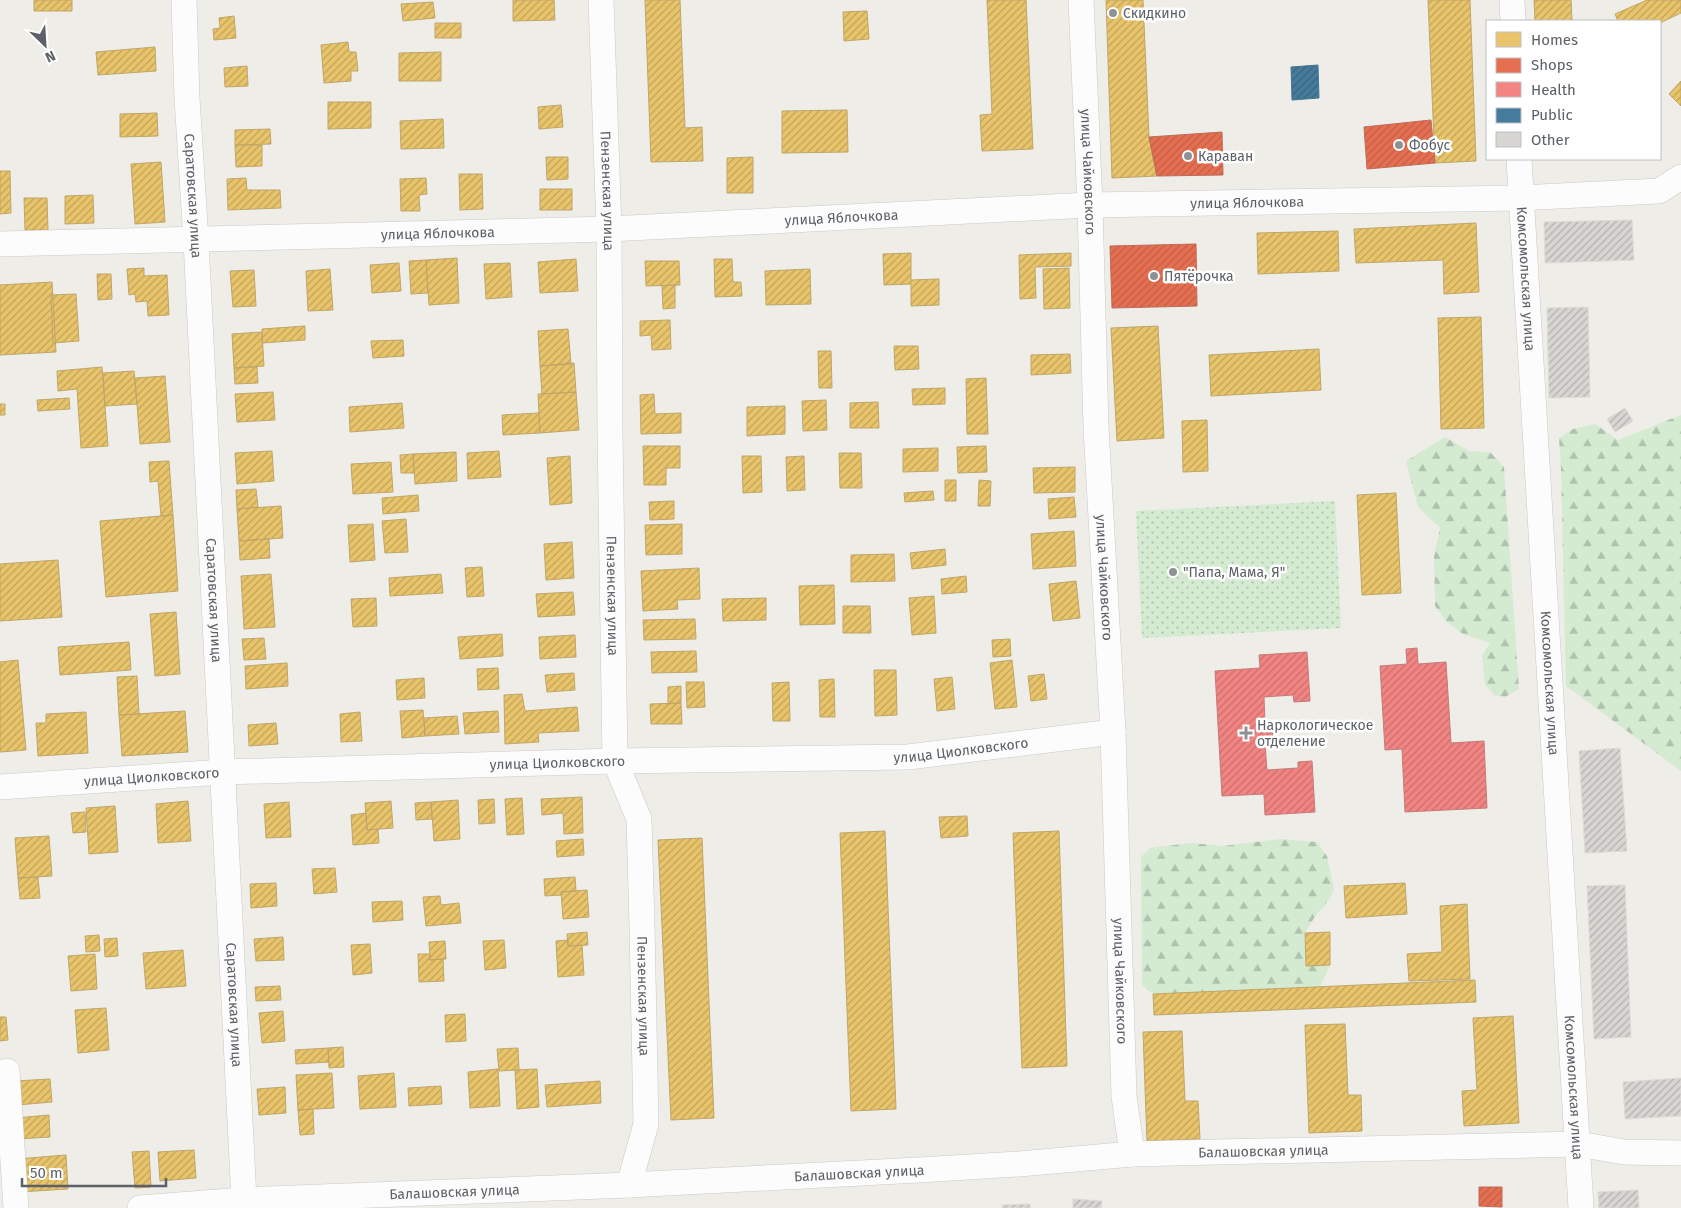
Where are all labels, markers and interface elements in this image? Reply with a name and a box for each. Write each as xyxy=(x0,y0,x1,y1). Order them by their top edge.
place label: Скидкино xyxy=(1123,5,1186,22)
marker: Скидкино xyxy=(1107,7,1119,19)
north arrow xyxy=(20,20,70,70)
legend xyxy=(1486,20,1661,160)
text: Homes xyxy=(1531,31,1578,49)
text: N xyxy=(42,47,58,66)
text: Shops xyxy=(1531,56,1573,74)
text: Health xyxy=(1531,81,1576,99)
text: Public xyxy=(1531,106,1573,124)
street label: улица Чайковского xyxy=(1077,108,1099,235)
street label: Пензенская улица xyxy=(597,131,618,251)
text: Other xyxy=(1531,131,1570,149)
street label: Саратовская улица xyxy=(181,133,205,258)
place label: Фобус xyxy=(1409,137,1451,154)
marker: Фобус xyxy=(1393,139,1405,151)
place label: Караван xyxy=(1198,148,1253,165)
marker: Караван xyxy=(1182,150,1194,162)
street label: улица Яблочкова xyxy=(1190,193,1304,212)
street label: улица Яблочкова xyxy=(784,206,899,229)
street label: Комсомольская улица xyxy=(1513,206,1539,352)
street label: улица Яблочкова xyxy=(381,223,495,243)
place label: Пятёрочка xyxy=(1164,268,1234,285)
marker: Пятёрочка xyxy=(1148,270,1160,282)
street label: улица Чайковского xyxy=(1092,514,1116,641)
street label: Пензенская улица xyxy=(603,536,622,656)
street label: Саратовская улица xyxy=(202,538,226,663)
place label: "Папа, Мама, Я" xyxy=(1183,564,1285,581)
marker: "Папа, Мама, Я" xyxy=(1167,566,1179,578)
street label: Комсомольская улица xyxy=(1537,610,1563,756)
place label: Наркологическое отделение xyxy=(1257,717,1373,750)
marker: Наркологическое отделение xyxy=(1239,726,1253,740)
street label: улица Циолковского xyxy=(893,734,1029,766)
street label: улица Циолковского xyxy=(489,752,625,773)
street label: улица Циолковского xyxy=(83,764,220,790)
street label: улица Чайковского xyxy=(1110,918,1131,1045)
street label: Пензенская улица xyxy=(634,936,653,1056)
street label: Саратовская улица xyxy=(223,942,246,1067)
street label: Комсомольская улица xyxy=(1561,1015,1587,1160)
street label: Балашовская улица xyxy=(1198,1141,1329,1161)
scale bar xyxy=(22,1156,166,1188)
street label: Балашовская улица xyxy=(793,1161,925,1185)
text: 50 m xyxy=(30,1164,63,1182)
street label: Балашовская улица xyxy=(389,1181,520,1203)

